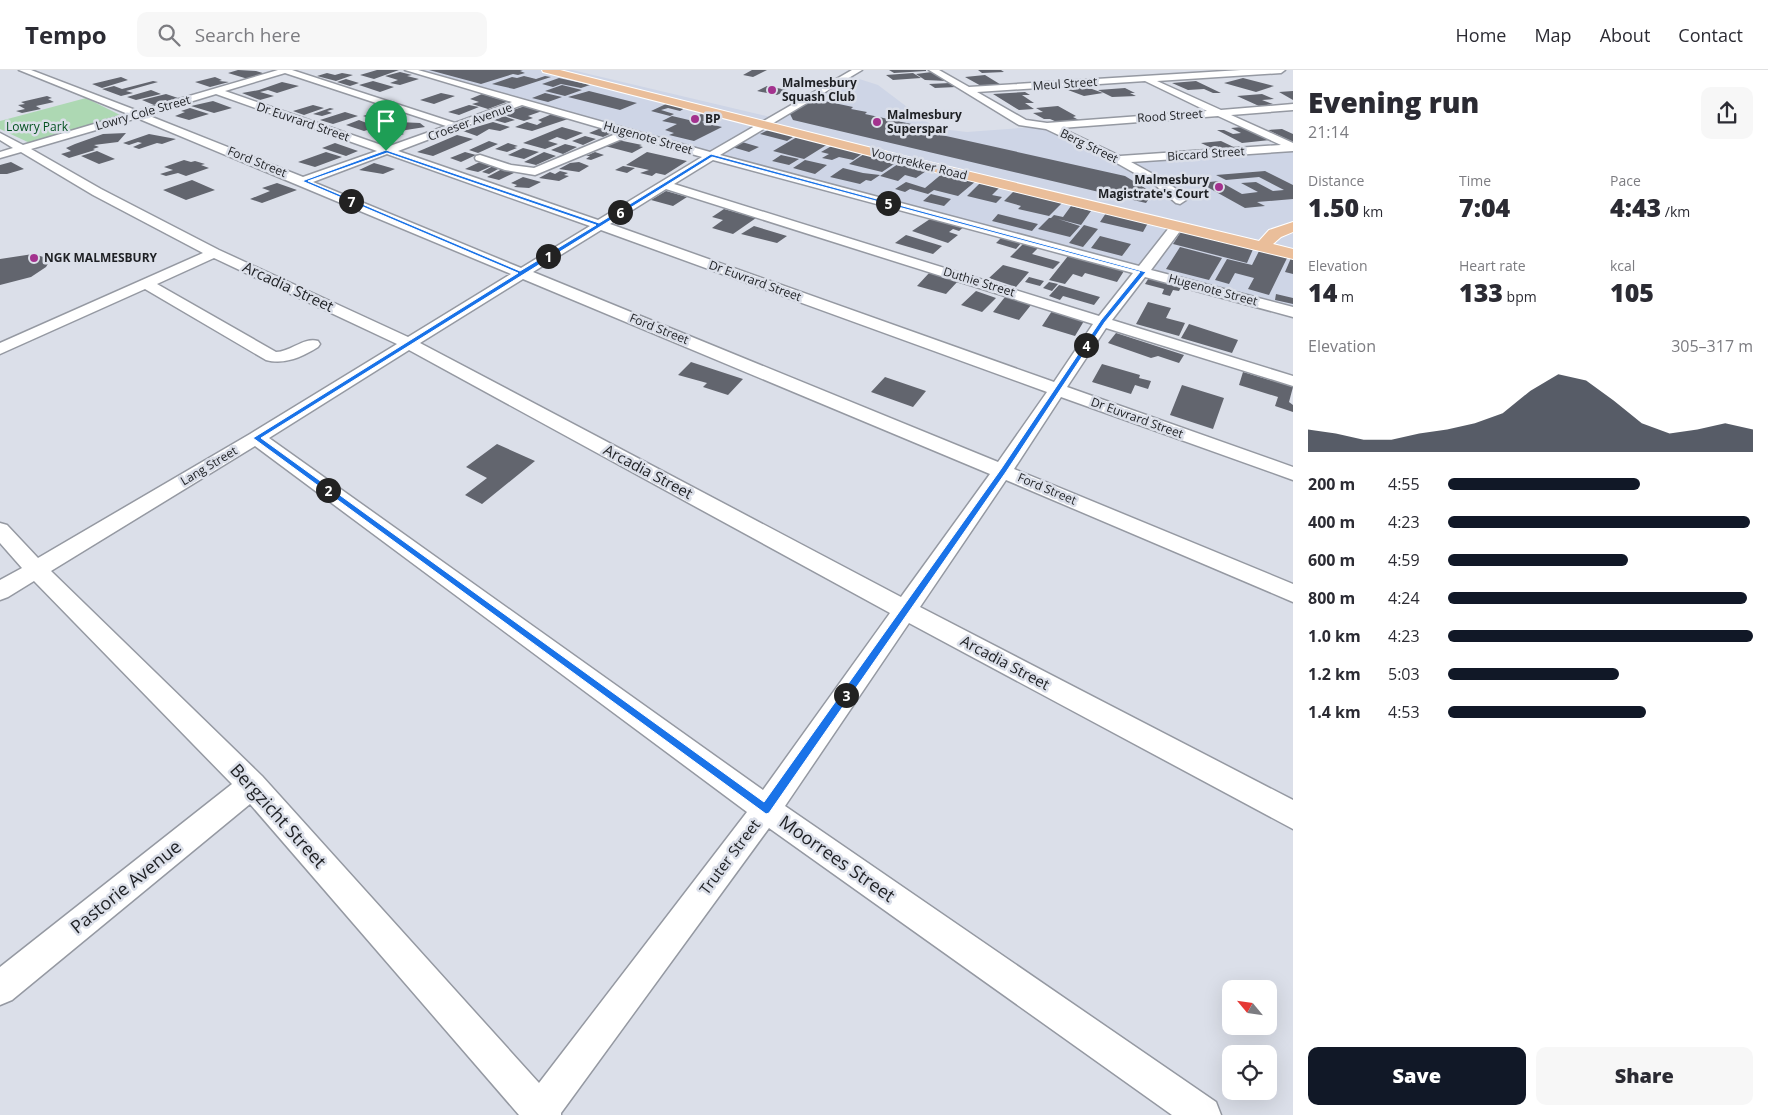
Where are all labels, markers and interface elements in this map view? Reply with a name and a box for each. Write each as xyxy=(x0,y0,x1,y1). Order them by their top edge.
search box xyxy=(137,12,487,57)
text: Tempo xyxy=(25,18,107,51)
icon: search xyxy=(155,21,183,49)
text: Search here xyxy=(195,22,301,48)
text: Home xyxy=(1456,23,1506,47)
text: Map xyxy=(1534,23,1572,47)
text: About xyxy=(1600,23,1650,47)
text: Contact xyxy=(1678,23,1743,47)
street label: Meul Street xyxy=(1032,73,1098,94)
place label: Malmesbury Squash Club xyxy=(782,74,857,105)
text: Evening run xyxy=(1308,83,1479,121)
marker: Malmesbury Squash Club xyxy=(766,84,778,96)
button: share xyxy=(1701,87,1753,139)
street label: Lowry Cole Street xyxy=(93,91,192,134)
street label: Dr Euvrard Street xyxy=(254,98,352,145)
street label: Croeser Avenue xyxy=(425,98,515,145)
pin xyxy=(365,100,407,151)
street label: Rood Street xyxy=(1137,105,1203,126)
place label: Malmesbury Superspar xyxy=(887,106,962,137)
icon: arrive xyxy=(372,107,400,135)
place label: BP xyxy=(705,110,721,127)
marker: BP xyxy=(689,113,701,125)
marker: Malmesbury Superspar xyxy=(871,116,883,128)
street label: Hugenote Street xyxy=(602,117,695,158)
park label: Lowry Park xyxy=(6,118,69,135)
text: 21:14 xyxy=(1308,121,1349,143)
street label: Berg Street xyxy=(1057,124,1121,167)
street label: Ford Street xyxy=(225,142,289,181)
street label: Biccard Street xyxy=(1167,142,1245,165)
street label: Voortrekker Road xyxy=(869,143,969,184)
place label: Malmesbury Magistrate's Court xyxy=(1098,171,1209,202)
text: Distance xyxy=(1308,171,1364,190)
text: Time xyxy=(1459,171,1491,190)
text: Pace xyxy=(1610,171,1641,190)
marker: Malmesbury Magistrate's Court xyxy=(1213,181,1225,193)
pin: 7 xyxy=(338,188,364,214)
pin: 5 xyxy=(876,190,900,216)
text: 1.50 xyxy=(1308,190,1359,224)
text: 7:04 xyxy=(1459,190,1510,224)
text: 4:43 xyxy=(1610,190,1661,224)
text: 7 xyxy=(347,192,356,211)
text: 5 xyxy=(884,194,893,213)
pin: 6 xyxy=(608,200,632,224)
text: km xyxy=(1359,202,1383,221)
text: /km xyxy=(1661,202,1690,221)
text: 6 xyxy=(616,203,625,222)
pin: 1 xyxy=(536,244,560,268)
text: 1 xyxy=(544,247,553,266)
place label: NGK MALMESBURY xyxy=(44,249,158,266)
marker: NGK MALMESBURY xyxy=(28,252,40,264)
street label: Arcadia Street xyxy=(240,256,337,316)
street label: Dr Euvrard Street xyxy=(707,256,804,305)
text: Elevation xyxy=(1308,256,1367,275)
text: Heart rate xyxy=(1459,256,1526,275)
text: kcal xyxy=(1610,256,1635,275)
street label: Duthie Street xyxy=(941,263,1017,300)
street label: Hugenote Street xyxy=(1167,269,1260,310)
text: 14 xyxy=(1308,275,1337,309)
text: 133 xyxy=(1459,275,1503,309)
text: 105 xyxy=(1610,275,1654,309)
text: m xyxy=(1337,287,1354,306)
text: bpm xyxy=(1503,287,1537,306)
street label: Ford Street xyxy=(627,309,691,348)
pin: 4 xyxy=(1074,332,1098,358)
text: Elevation xyxy=(1308,335,1376,357)
text: 305–317 m xyxy=(1671,335,1753,357)
text: 4 xyxy=(1082,336,1091,355)
street label: Dr Euvrard Street xyxy=(1089,393,1186,442)
street label: Arcadia Street xyxy=(600,439,697,503)
street label: Lang Street xyxy=(177,442,240,489)
street label: Ford Street xyxy=(1015,469,1079,509)
text: 200 m xyxy=(1308,473,1355,495)
text: 4:55 xyxy=(1388,473,1420,495)
pin: 2 xyxy=(316,478,340,502)
text: 2 xyxy=(324,481,333,500)
text: 400 m xyxy=(1308,511,1355,533)
text: 4:23 xyxy=(1388,511,1420,533)
text: 600 m xyxy=(1308,549,1355,571)
text: 4:59 xyxy=(1388,549,1420,571)
text: 800 m xyxy=(1308,587,1355,609)
text: 4:24 xyxy=(1388,587,1420,609)
text: 1.0 km xyxy=(1308,625,1361,647)
text: 4:23 xyxy=(1388,625,1420,647)
street label: Arcadia Street xyxy=(957,630,1054,694)
text: 1.2 km xyxy=(1308,663,1361,685)
text: 5:03 xyxy=(1388,663,1420,685)
pin: 3 xyxy=(834,682,858,708)
text: 3 xyxy=(842,686,851,705)
text: 1.4 km xyxy=(1308,701,1361,723)
text: 4:53 xyxy=(1388,701,1420,723)
street label: Bergzicht Street xyxy=(225,758,332,873)
street label: Moorrees Street xyxy=(775,809,900,907)
street label: Truter Street xyxy=(694,815,764,898)
street label: Pastorie Avenue xyxy=(65,834,186,938)
north arrow xyxy=(1222,980,1278,1035)
map controls xyxy=(1222,980,1277,1100)
button: locate xyxy=(1222,1045,1277,1100)
button: Save xyxy=(1308,1047,1526,1105)
button: Share xyxy=(1536,1047,1753,1105)

